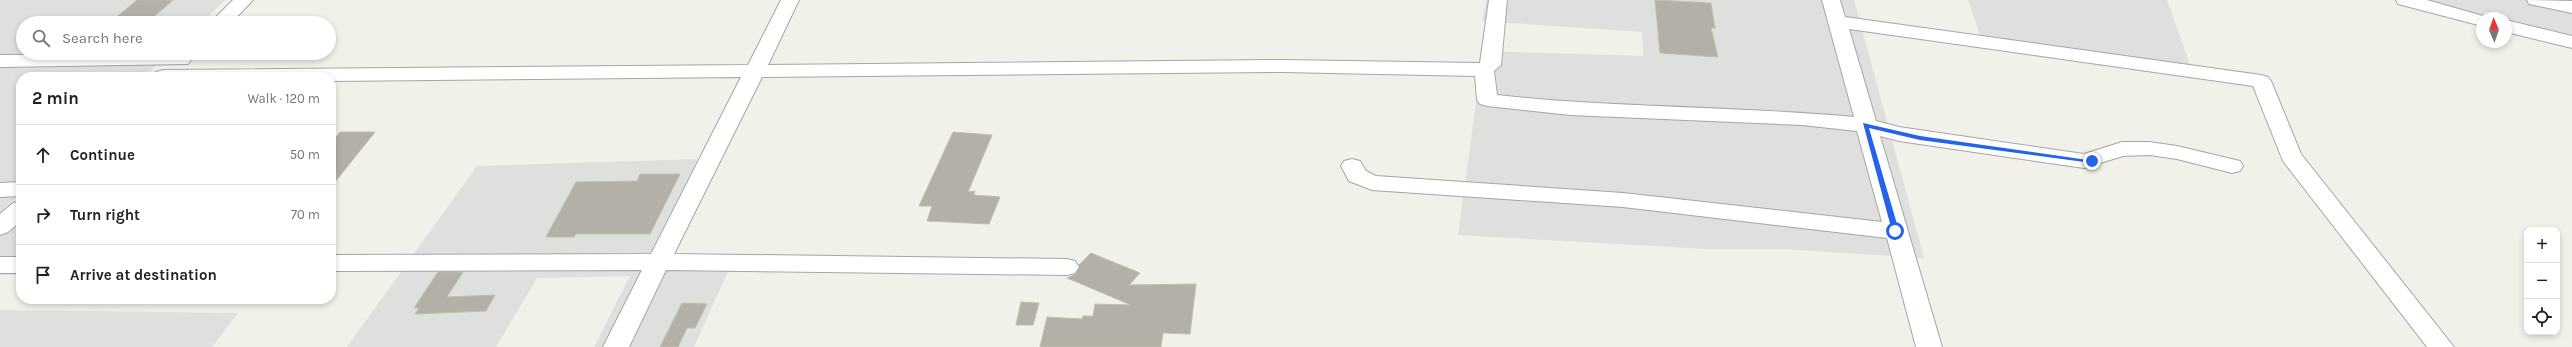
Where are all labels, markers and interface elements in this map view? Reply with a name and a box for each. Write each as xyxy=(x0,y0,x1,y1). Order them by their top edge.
north arrow xyxy=(2476,12,2512,48)
search box xyxy=(16,16,336,60)
icon: search xyxy=(30,27,52,49)
text: Search here xyxy=(62,29,143,47)
text: 2 min xyxy=(32,88,79,108)
text: Walk · 120 m xyxy=(247,91,320,106)
icon: ahead xyxy=(32,144,54,166)
text: Continue xyxy=(70,146,135,164)
text: 50 m xyxy=(290,147,320,162)
route end xyxy=(2083,152,2101,170)
icon: right xyxy=(32,204,54,226)
text: Turn right xyxy=(70,206,140,224)
text: 70 m xyxy=(291,207,320,222)
route start xyxy=(1886,222,1904,240)
map controls xyxy=(2524,227,2560,335)
button: + xyxy=(2524,227,2560,263)
button: − xyxy=(2524,263,2560,299)
icon: arrive xyxy=(32,264,54,286)
text: Arrive at destination xyxy=(70,266,217,284)
button: locate xyxy=(2524,299,2560,335)

